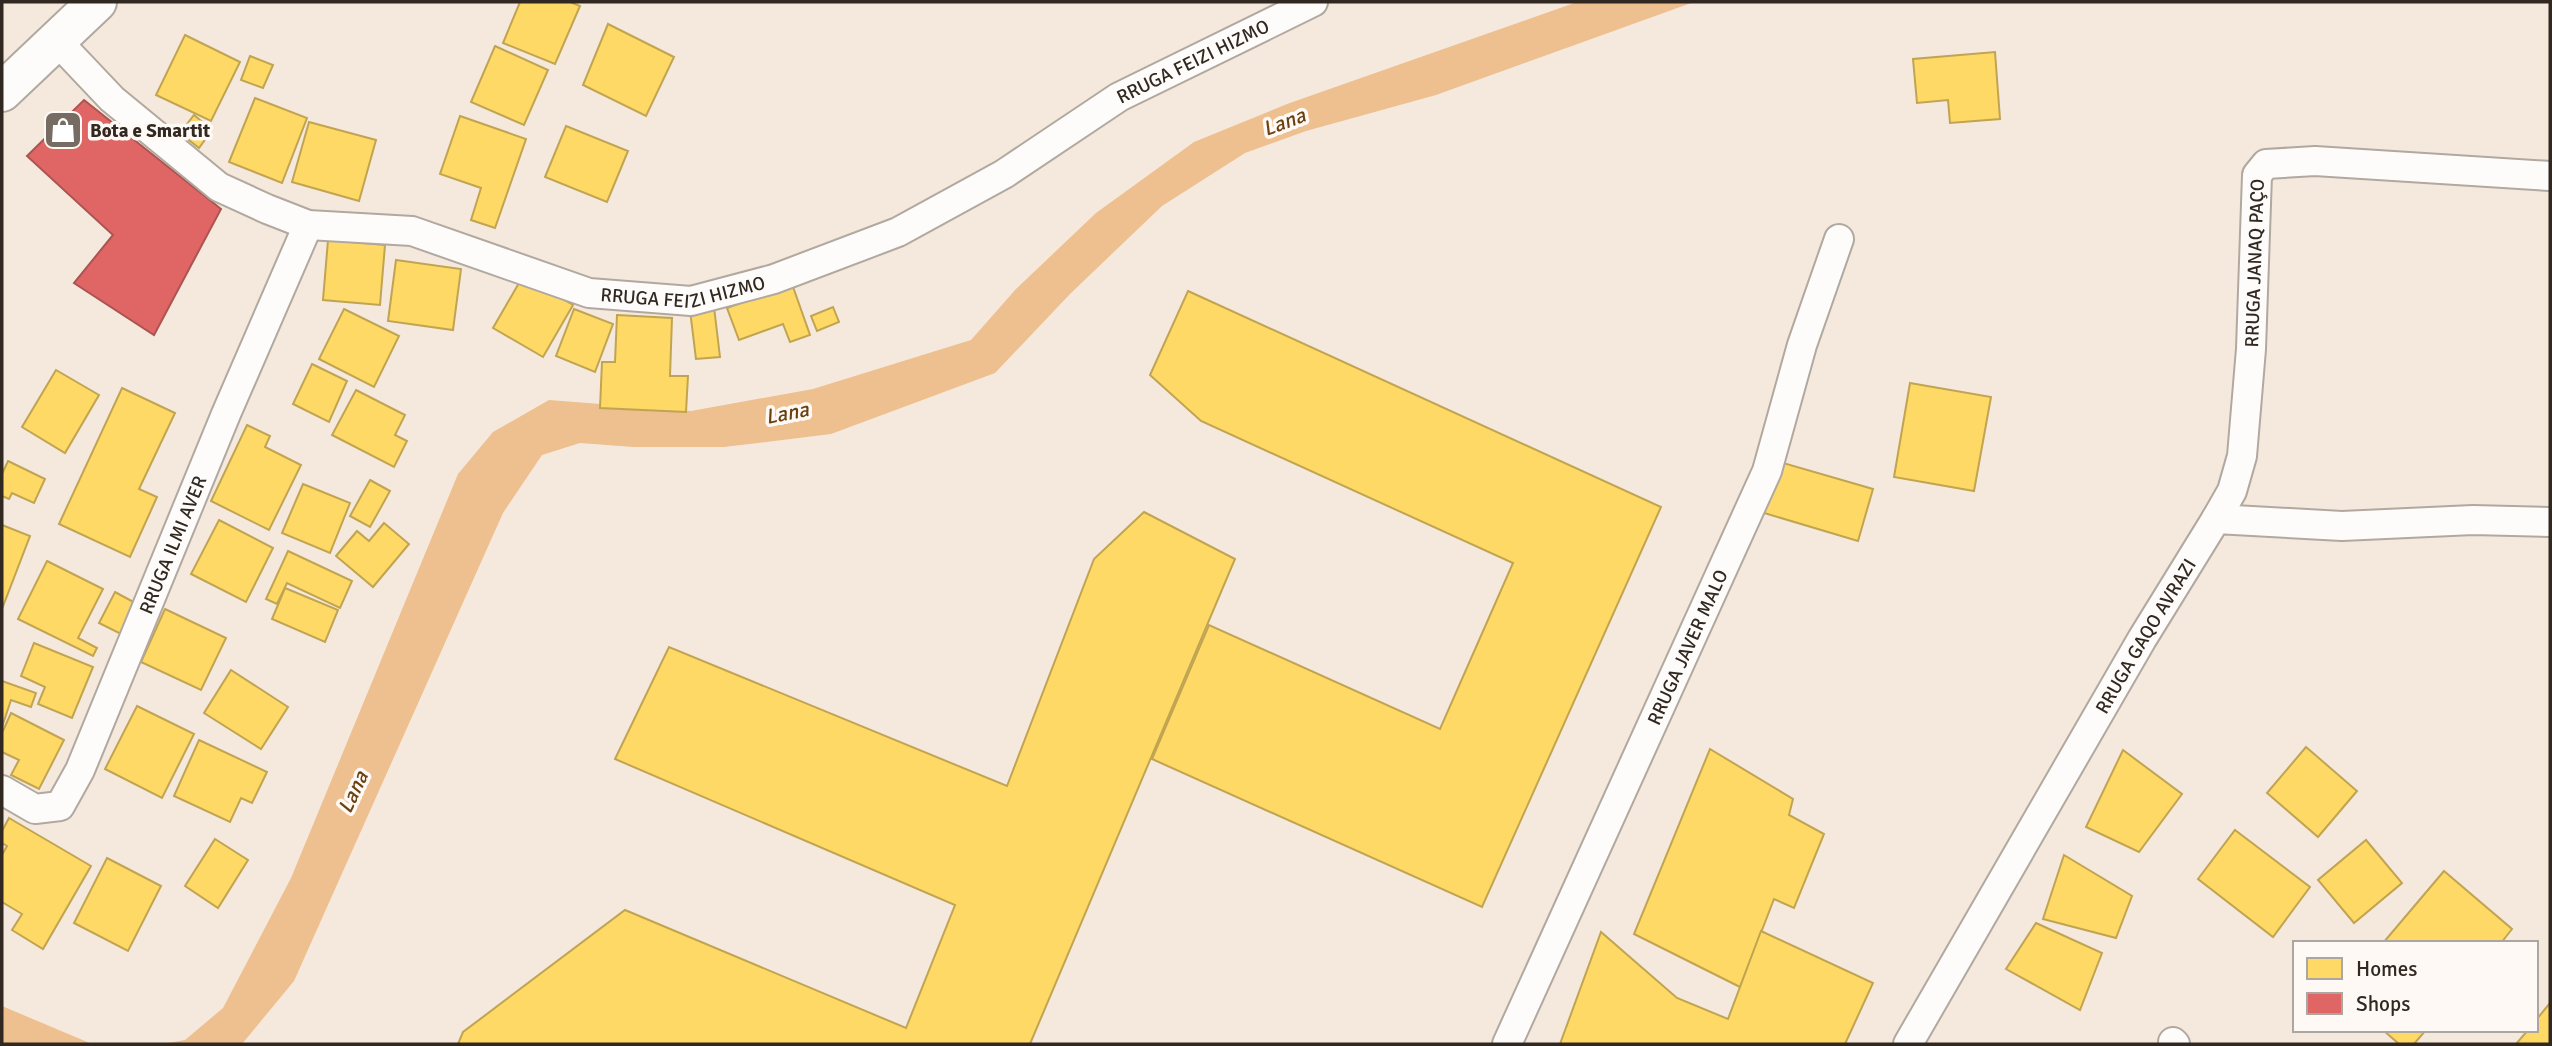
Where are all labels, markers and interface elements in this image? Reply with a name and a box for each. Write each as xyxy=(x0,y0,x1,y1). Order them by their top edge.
street label: RRUGA FEIZI HIZMO xyxy=(1113,14,1273,109)
water label: Lana xyxy=(1259,102,1310,142)
shop icon: Bota e Smartit xyxy=(42,109,84,151)
place label: Bota e Smartit xyxy=(90,119,210,143)
street label: RRUGA JANAQ PAÇO xyxy=(2240,178,2270,348)
street label: RRUGA FEIZI HIZMO xyxy=(600,271,768,314)
water label: Lana xyxy=(763,396,812,430)
street label: RRUGA ILMI AVER xyxy=(134,472,212,618)
street label: RRUGA GAQO AVRAZI xyxy=(2090,554,2202,718)
street label: RRUGA JAVER MALO xyxy=(1642,566,1734,729)
water label: Lana xyxy=(332,766,375,817)
legend xyxy=(2293,941,2538,1032)
text: Homes xyxy=(2356,956,2418,982)
text: Shops xyxy=(2356,991,2410,1017)

